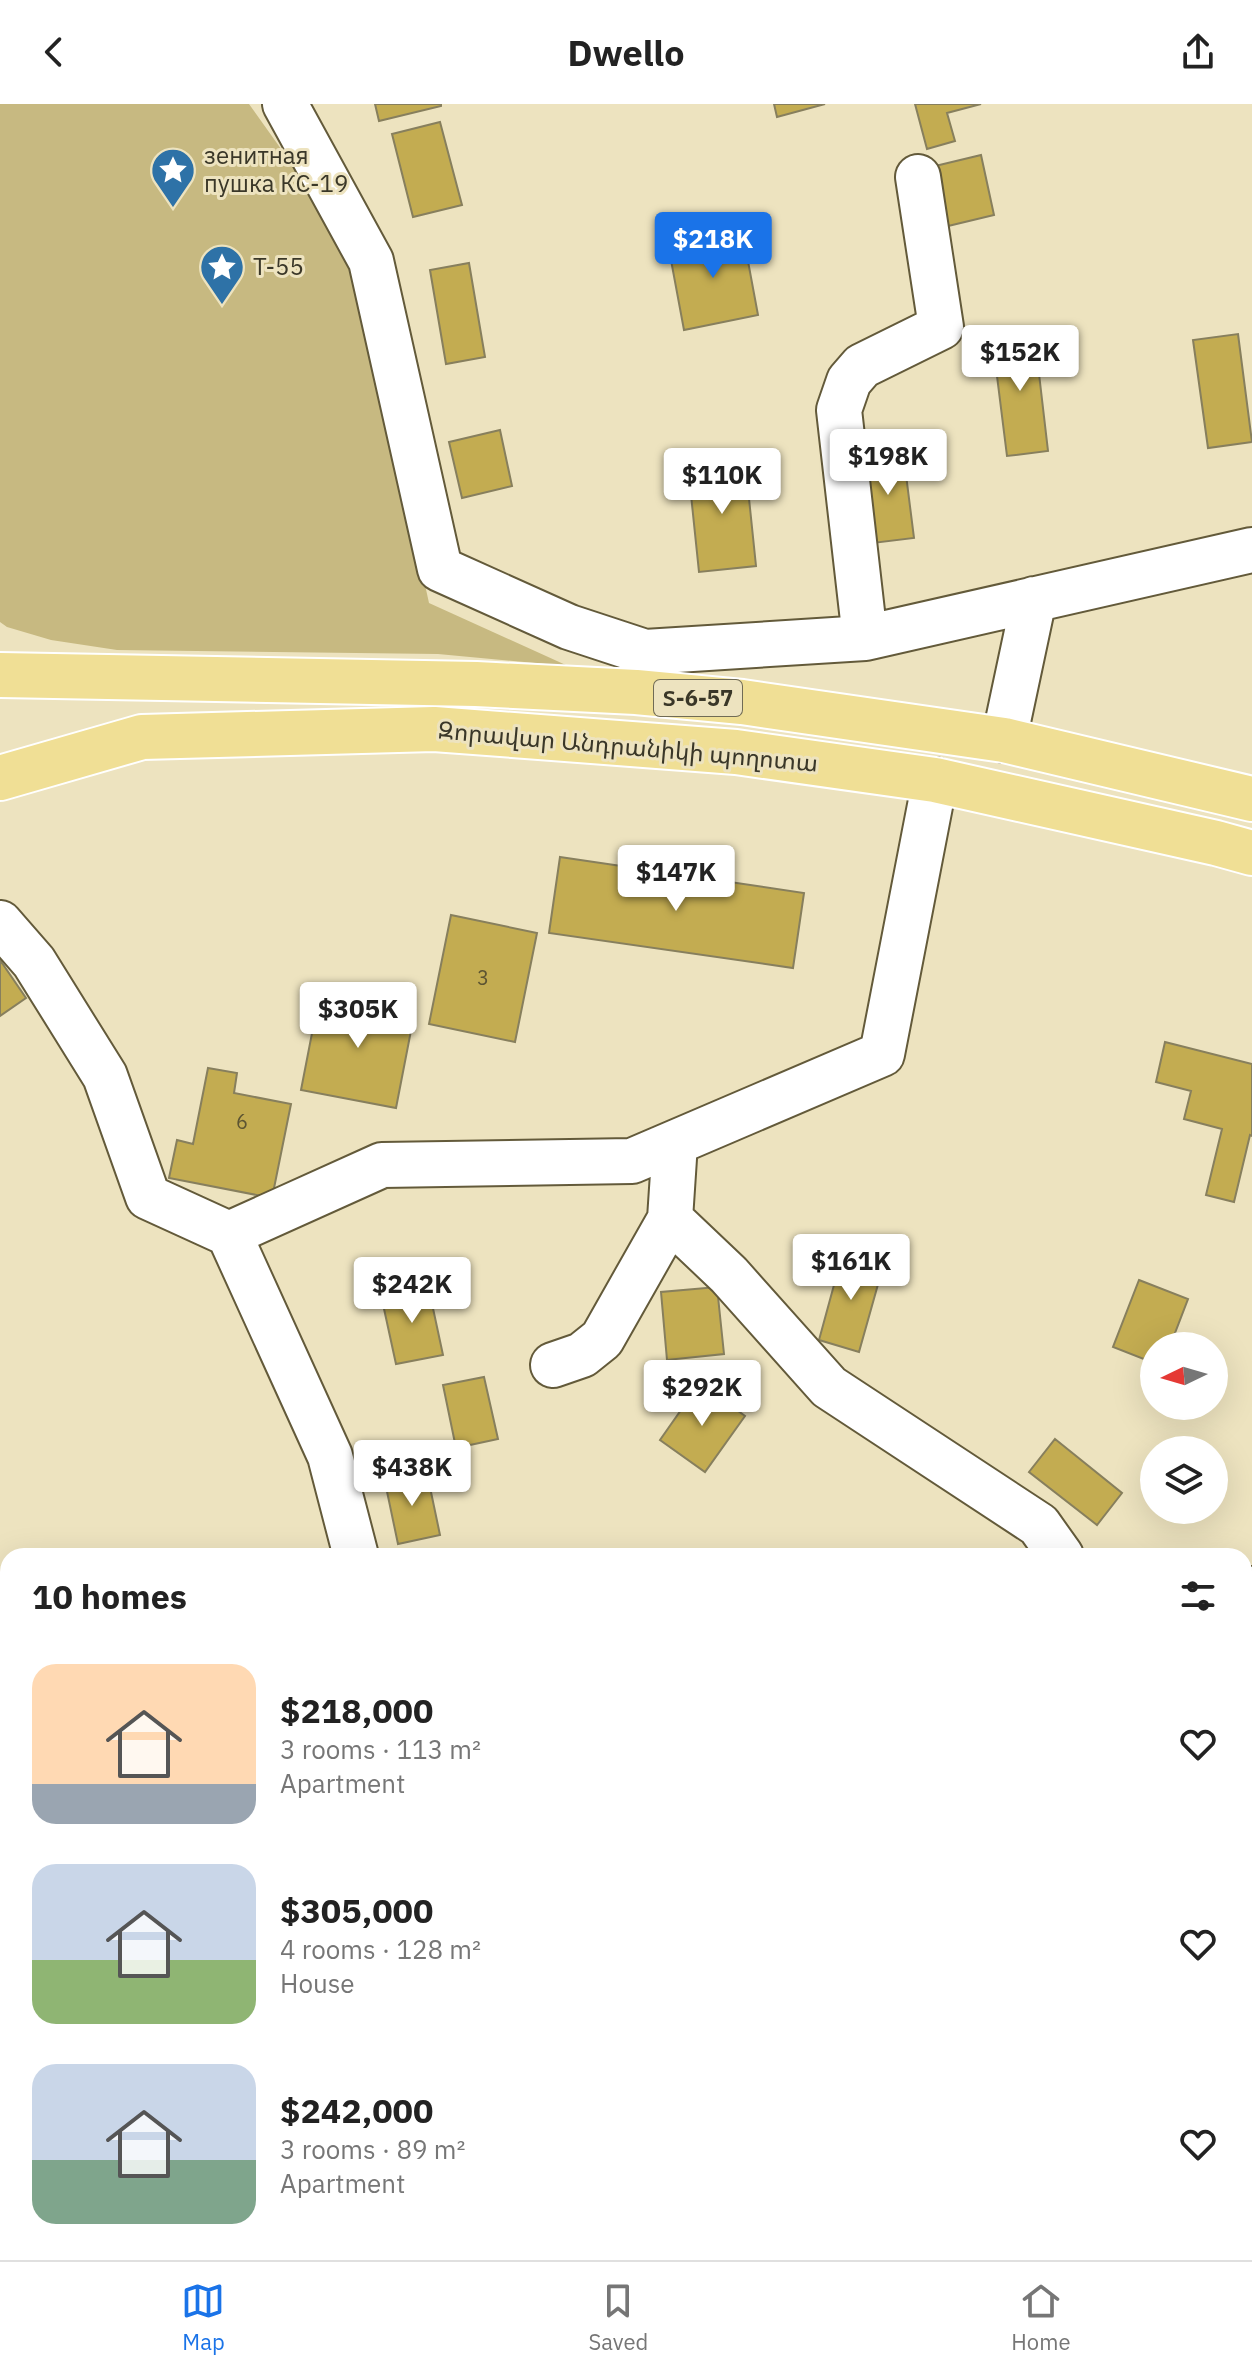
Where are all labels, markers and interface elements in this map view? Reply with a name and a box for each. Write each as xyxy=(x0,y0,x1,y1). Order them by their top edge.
text: Dwello xyxy=(567,29,685,76)
icon: back xyxy=(32,30,76,74)
icon: share xyxy=(1176,30,1220,74)
place label: зенитная пушка КС-19 xyxy=(204,139,348,199)
place icon: зенитная пушка КС-19 xyxy=(149,146,197,209)
pin: $218K xyxy=(657,212,769,280)
text: $218K xyxy=(673,221,753,255)
place icon: T-55 xyxy=(198,243,246,306)
place label: T-55 xyxy=(253,250,304,282)
pin: $152K xyxy=(964,325,1076,393)
text: $152K xyxy=(980,334,1060,368)
pin: $198K xyxy=(832,429,944,497)
text: $198K xyxy=(848,438,928,472)
pin: $110K xyxy=(666,448,778,516)
text: $110K xyxy=(682,457,762,491)
road number: Տ-6-57 xyxy=(654,680,742,716)
street label: Զորավար Անդրանիկի պողոտա xyxy=(437,713,819,779)
pin: $147K xyxy=(620,845,732,913)
text: $147K xyxy=(636,854,716,888)
house number: 3 xyxy=(477,964,489,991)
pin: $305K xyxy=(302,982,414,1050)
text: $305K xyxy=(318,991,398,1025)
house number: 6 xyxy=(236,1108,248,1135)
pin: $161K xyxy=(795,1234,907,1302)
text: $161K xyxy=(811,1243,891,1277)
pin: $242K xyxy=(356,1257,468,1325)
text: $242K xyxy=(372,1266,452,1300)
north arrow xyxy=(1140,1332,1228,1420)
map controls xyxy=(1140,1332,1228,1524)
pin: $292K xyxy=(646,1360,758,1428)
text: $292K xyxy=(662,1369,742,1403)
button: layers xyxy=(1140,1436,1228,1524)
pin: $438K xyxy=(356,1440,468,1508)
text: $438K xyxy=(372,1449,452,1483)
text: 10 homes xyxy=(32,1574,187,1618)
icon: filters xyxy=(1176,1574,1220,1618)
text: $218,000 xyxy=(280,1688,433,1732)
icon: home xyxy=(96,1696,192,1792)
icon: heart xyxy=(1176,1722,1220,1766)
text: 3 rooms · 113 m² xyxy=(280,1732,481,1766)
text: Apartment xyxy=(280,1766,405,1800)
text: $305,000 xyxy=(280,1888,433,1932)
icon: home xyxy=(96,1896,192,1992)
icon: heart xyxy=(1176,1922,1220,1966)
text: 4 rooms · 128 m² xyxy=(280,1932,481,1966)
text: House xyxy=(280,1966,355,2000)
text: $242,000 xyxy=(280,2088,433,2132)
icon: home xyxy=(96,2096,192,2192)
icon: heart xyxy=(1176,2122,1220,2166)
text: 3 rooms · 89 m² xyxy=(280,2132,465,2166)
text: Apartment xyxy=(280,2166,405,2200)
tab: Map xyxy=(181,2279,225,2356)
tab: Saved xyxy=(588,2279,648,2356)
tab: Home xyxy=(1011,2279,1070,2356)

